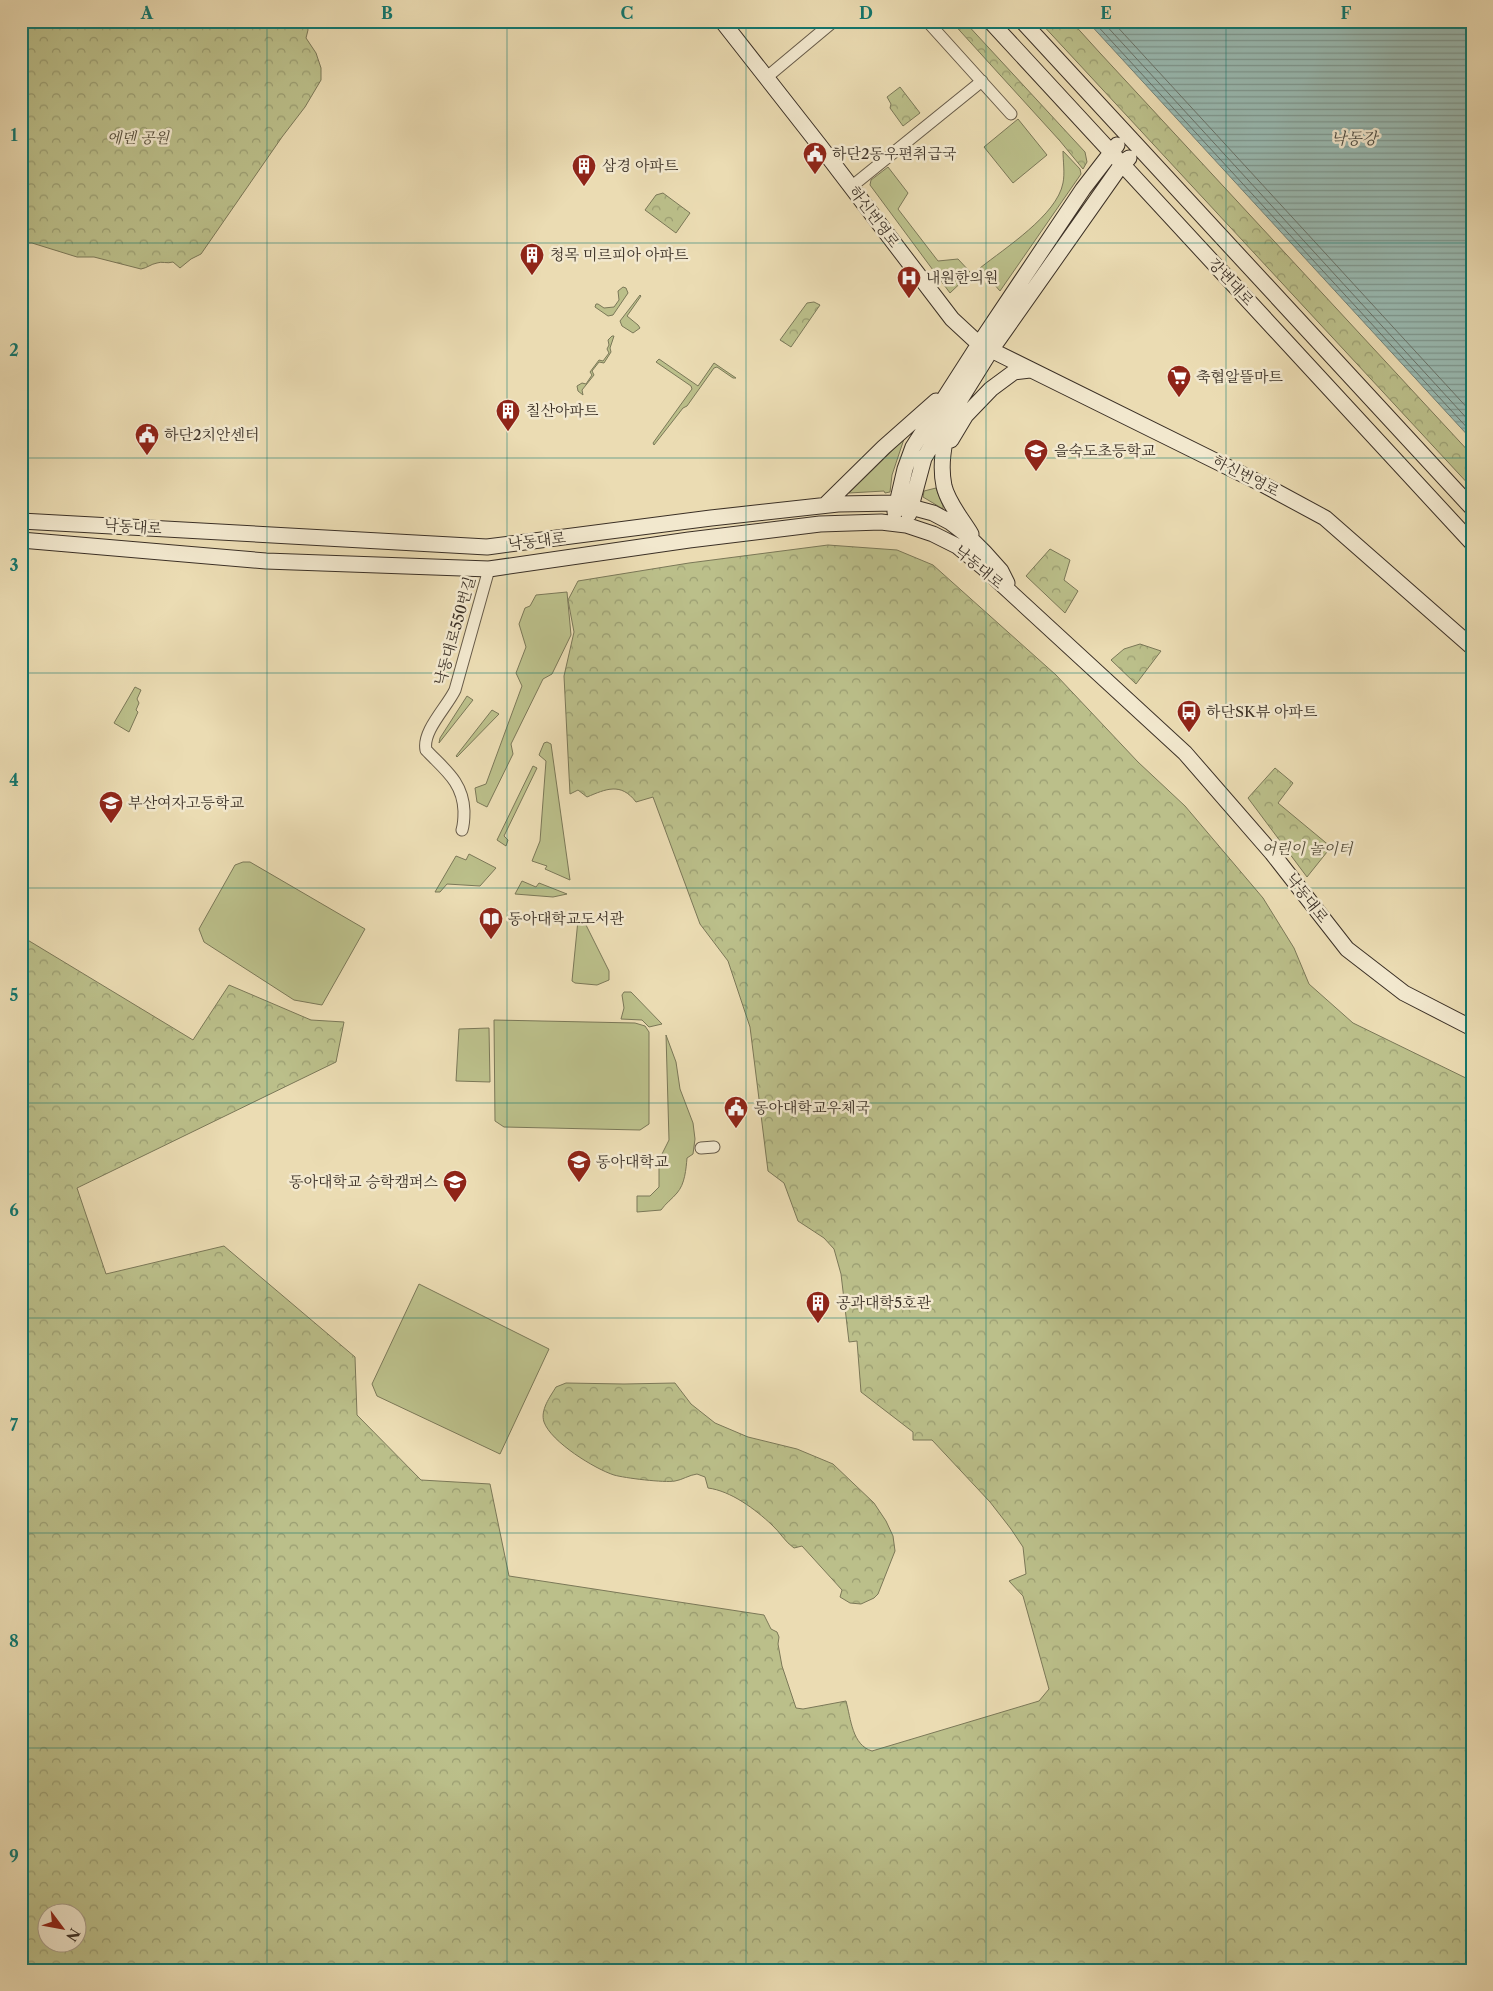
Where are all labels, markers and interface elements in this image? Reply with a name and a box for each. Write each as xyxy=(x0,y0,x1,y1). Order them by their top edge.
text: A xyxy=(140,3,154,23)
text: B xyxy=(381,3,393,23)
text: C xyxy=(621,3,633,23)
text: D xyxy=(859,3,873,23)
text: E xyxy=(1100,3,1112,23)
text: F xyxy=(1341,3,1352,23)
text: 1 xyxy=(10,125,18,145)
park label: 에덴 공원 xyxy=(107,128,171,147)
water label: 낙동강 xyxy=(1331,128,1380,148)
public building icon: 하단2동우편취급국 xyxy=(802,141,828,175)
place label: 하단2동우편취급국 xyxy=(832,144,957,163)
building icon: 삼경 아파트 xyxy=(571,153,597,187)
place label: 삼경 아파트 xyxy=(602,156,679,175)
street label: 하신번영로 xyxy=(845,182,904,252)
building icon: 청목 미르피아 아파트 xyxy=(519,242,545,276)
place label: 청목 미르피아 아파트 xyxy=(550,245,689,264)
street label: 강변대로 xyxy=(1205,254,1258,310)
hospital icon: 내원한의원 xyxy=(896,265,922,299)
place label: 내원한의원 xyxy=(926,268,998,287)
text: 2 xyxy=(9,340,19,360)
supermarket icon: 축협알뜰마트 xyxy=(1166,364,1192,398)
place label: 축협알뜰마트 xyxy=(1196,367,1283,386)
building icon: 칠산아파트 xyxy=(495,398,521,432)
place label: 칠산아파트 xyxy=(526,401,599,420)
public building icon: 하단2치안센터 xyxy=(134,422,160,456)
place label: 하단2치안센터 xyxy=(164,425,260,444)
school or university icon: 을숙도초등학교 xyxy=(1023,438,1049,472)
place label: 을숙도초등학교 xyxy=(1054,441,1156,460)
street label: 하신번영로 xyxy=(1210,451,1283,501)
street label: 낙동대로 xyxy=(103,515,163,538)
street label: 낙동대로 xyxy=(507,527,567,553)
street label: 낙동대로 xyxy=(951,541,1008,593)
text: 3 xyxy=(9,555,19,575)
street label: 낙동대로550번길 xyxy=(430,574,479,688)
bus stop icon: 하단SK뷰 아파트 xyxy=(1176,699,1202,733)
place label: 하단SK뷰 아파트 xyxy=(1206,702,1318,721)
text: 4 xyxy=(9,770,19,790)
school or university icon: 부산여자고등학교 xyxy=(98,790,124,824)
place label: 부산여자고등학교 xyxy=(128,793,244,812)
park label: 어린이 놀이터 xyxy=(1261,839,1354,858)
street label: 낙동대로 xyxy=(1282,869,1333,927)
library icon: 동아대학교도서관 xyxy=(478,906,504,940)
place label: 동아대학교도서관 xyxy=(508,909,624,928)
text: 5 xyxy=(10,985,19,1005)
public building icon: 동아대학교우체국 xyxy=(723,1095,749,1129)
place label: 동아대학교우체국 xyxy=(754,1098,870,1117)
school or university icon: 동아대학교 xyxy=(566,1149,592,1183)
place label: 동아대학교 xyxy=(596,1152,669,1171)
school or university icon: 동아대학교 승학캠퍼스 xyxy=(442,1169,468,1203)
place label: 동아대학교 승학캠퍼스 xyxy=(289,1172,439,1191)
text: 6 xyxy=(9,1200,19,1220)
building icon: 공과대학5호관 xyxy=(805,1290,831,1324)
place label: 공과대학5호관 xyxy=(836,1293,932,1312)
text: 7 xyxy=(10,1415,19,1435)
text: 8 xyxy=(9,1631,19,1651)
text: 9 xyxy=(9,1846,19,1866)
north arrow xyxy=(38,1904,88,1954)
text: N xyxy=(62,1925,84,1945)

